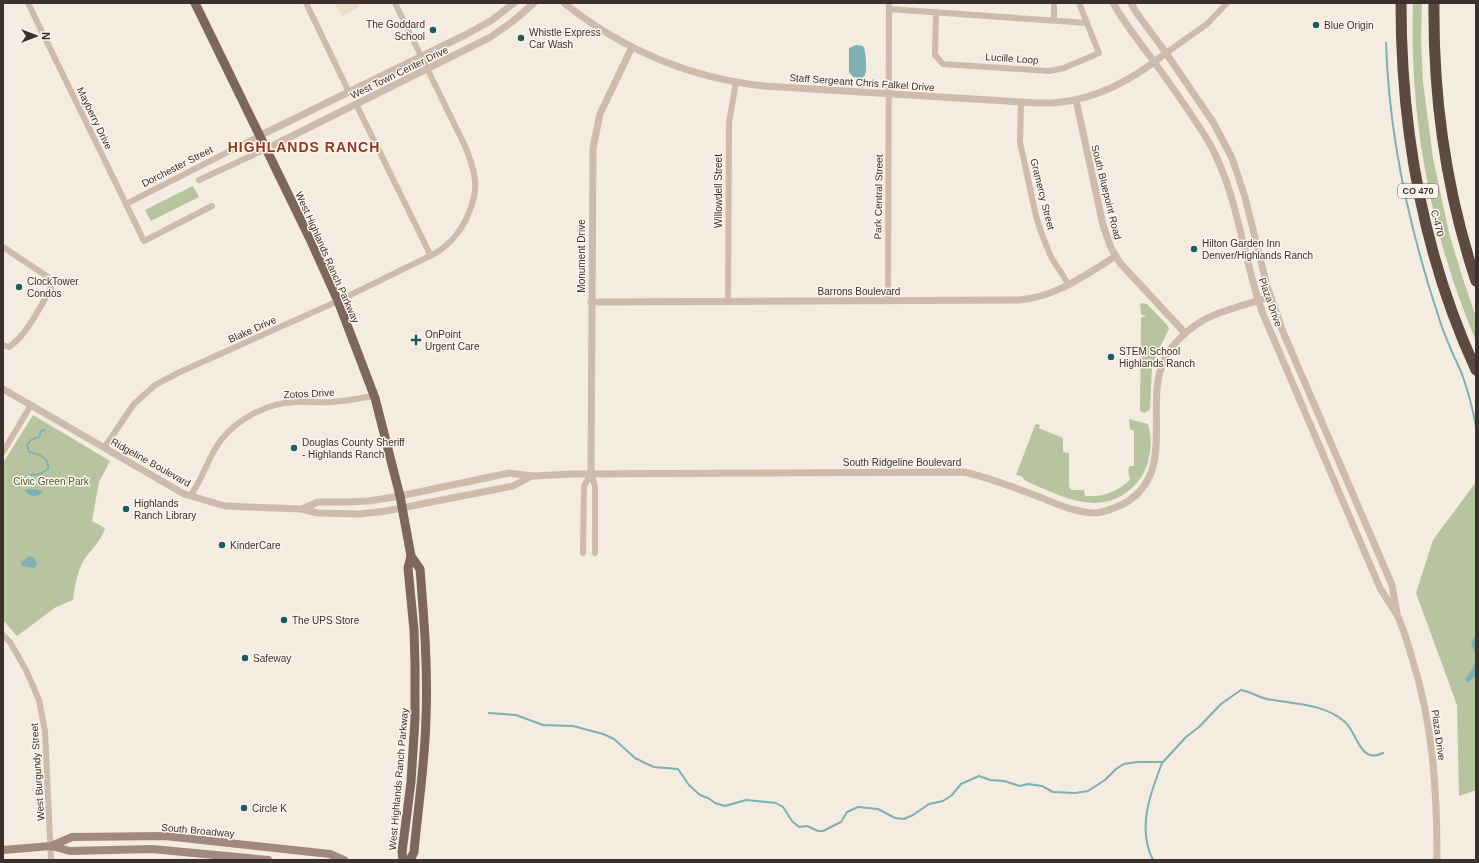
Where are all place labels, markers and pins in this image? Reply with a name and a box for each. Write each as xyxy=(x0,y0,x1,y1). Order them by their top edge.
place label: The Goddard School xyxy=(366,19,425,42)
marker: Blue Origin xyxy=(1311,20,1321,30)
place label: Blue Origin xyxy=(1324,20,1373,31)
marker: The Goddard School xyxy=(428,25,438,35)
place label: Whistle Express Car Wash xyxy=(529,27,601,50)
marker: Whistle Express Car Wash xyxy=(516,33,526,43)
place label: Hilton Garden Inn Denver/Highlands Ranch xyxy=(1202,238,1313,261)
marker: Hilton Garden Inn Denver/Highlands Ranch xyxy=(1189,244,1199,254)
place label: ClockTower Condos xyxy=(27,276,79,299)
marker: ClockTower Condos xyxy=(14,282,24,292)
place label: OnPoint Urgent Care xyxy=(425,329,480,352)
marker: OnPoint Urgent Care xyxy=(410,334,422,346)
place label: STEM School Highlands Ranch xyxy=(1119,346,1195,369)
marker: STEM School Highlands Ranch xyxy=(1106,352,1116,362)
place label: Douglas County Sheriff - Highlands Ranch xyxy=(302,437,405,460)
marker: Douglas County Sheriff - Highlands Ranch xyxy=(289,443,299,453)
place label: Highlands Ranch Library xyxy=(134,498,196,521)
marker: Highlands Ranch Library xyxy=(121,504,131,514)
marker: KinderCare xyxy=(217,540,227,550)
place label: KinderCare xyxy=(230,540,281,551)
marker: The UPS Store xyxy=(279,615,289,625)
place label: The UPS Store xyxy=(292,615,360,626)
marker: Safeway xyxy=(240,653,250,663)
place label: Safeway xyxy=(253,653,291,664)
marker: Circle K xyxy=(239,803,249,813)
place label: Circle K xyxy=(252,803,287,814)

